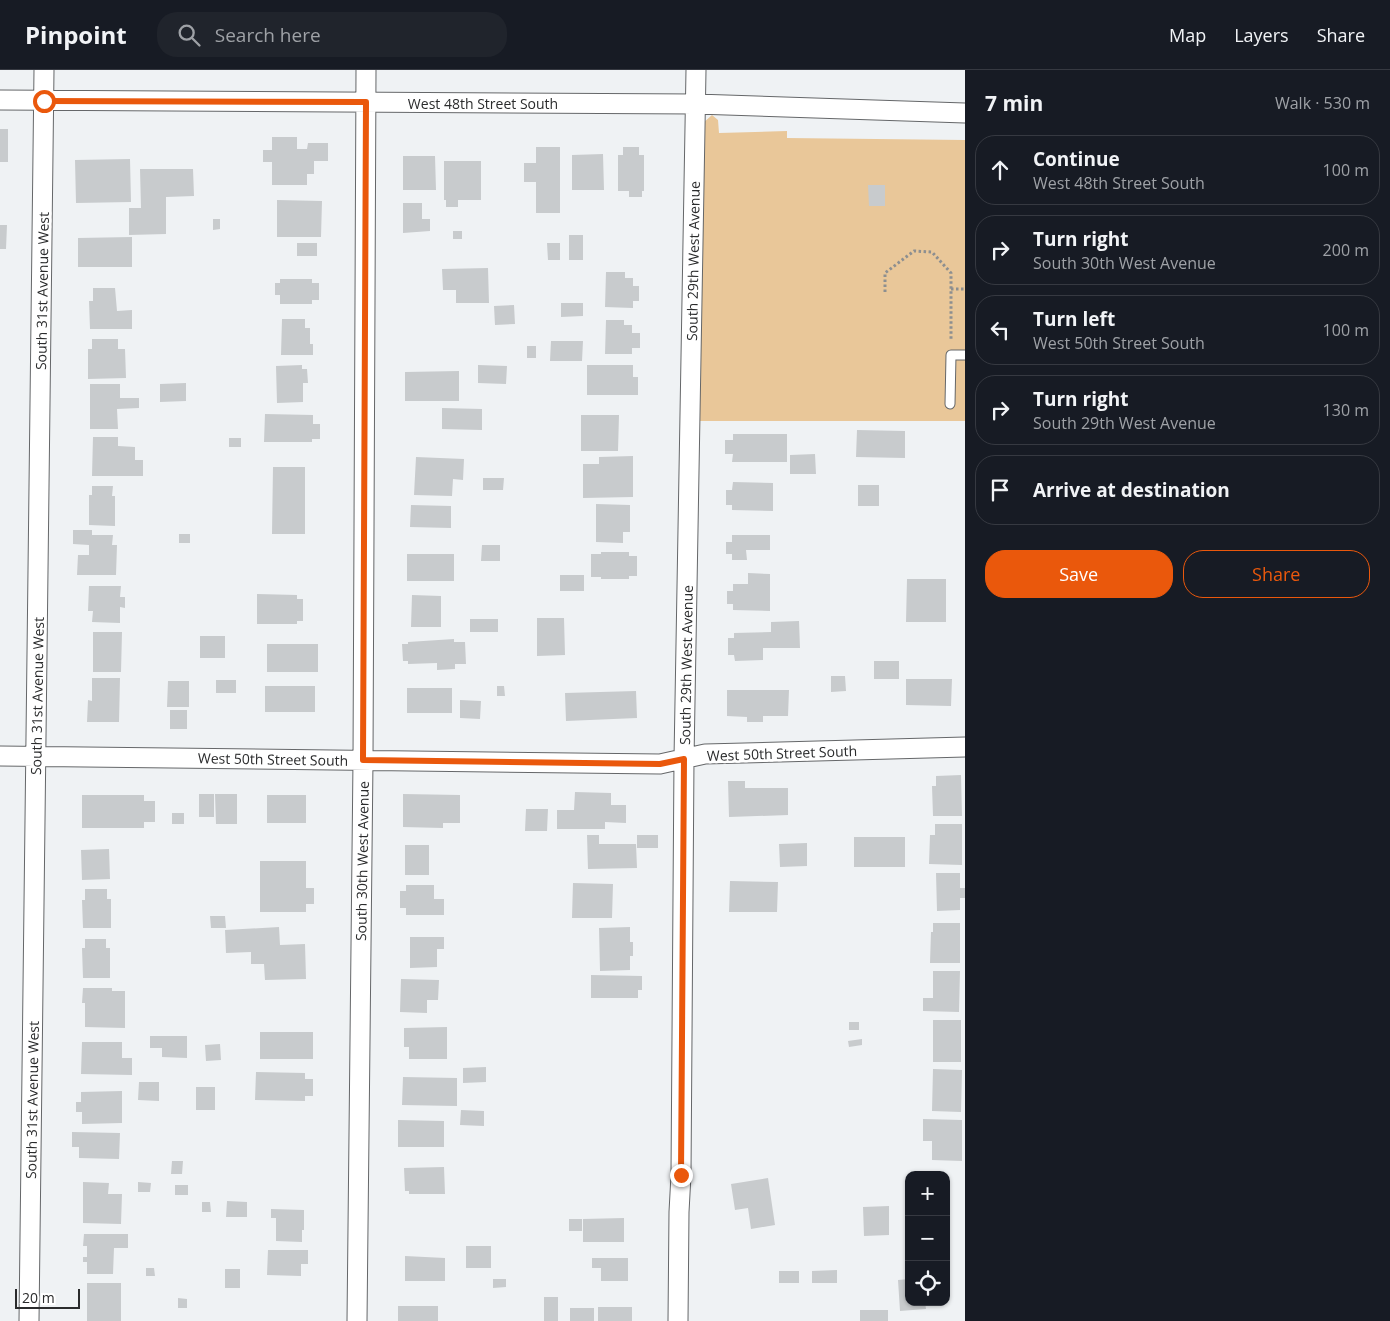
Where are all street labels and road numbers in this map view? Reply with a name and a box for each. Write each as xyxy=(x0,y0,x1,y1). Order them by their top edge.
street label: West 48th Street South xyxy=(408,94,558,113)
street label: South 29th West Avenue xyxy=(682,181,704,341)
street label: South 31st Avenue West xyxy=(31,212,53,370)
street label: South 29th West Avenue xyxy=(675,585,697,745)
street label: South 31st Avenue West xyxy=(26,617,48,775)
street label: West 50th Street South xyxy=(707,741,857,765)
street label: West 50th Street South xyxy=(198,748,348,770)
street label: South 30th West Avenue xyxy=(351,781,373,941)
street label: South 31st Avenue West xyxy=(21,1021,43,1179)

